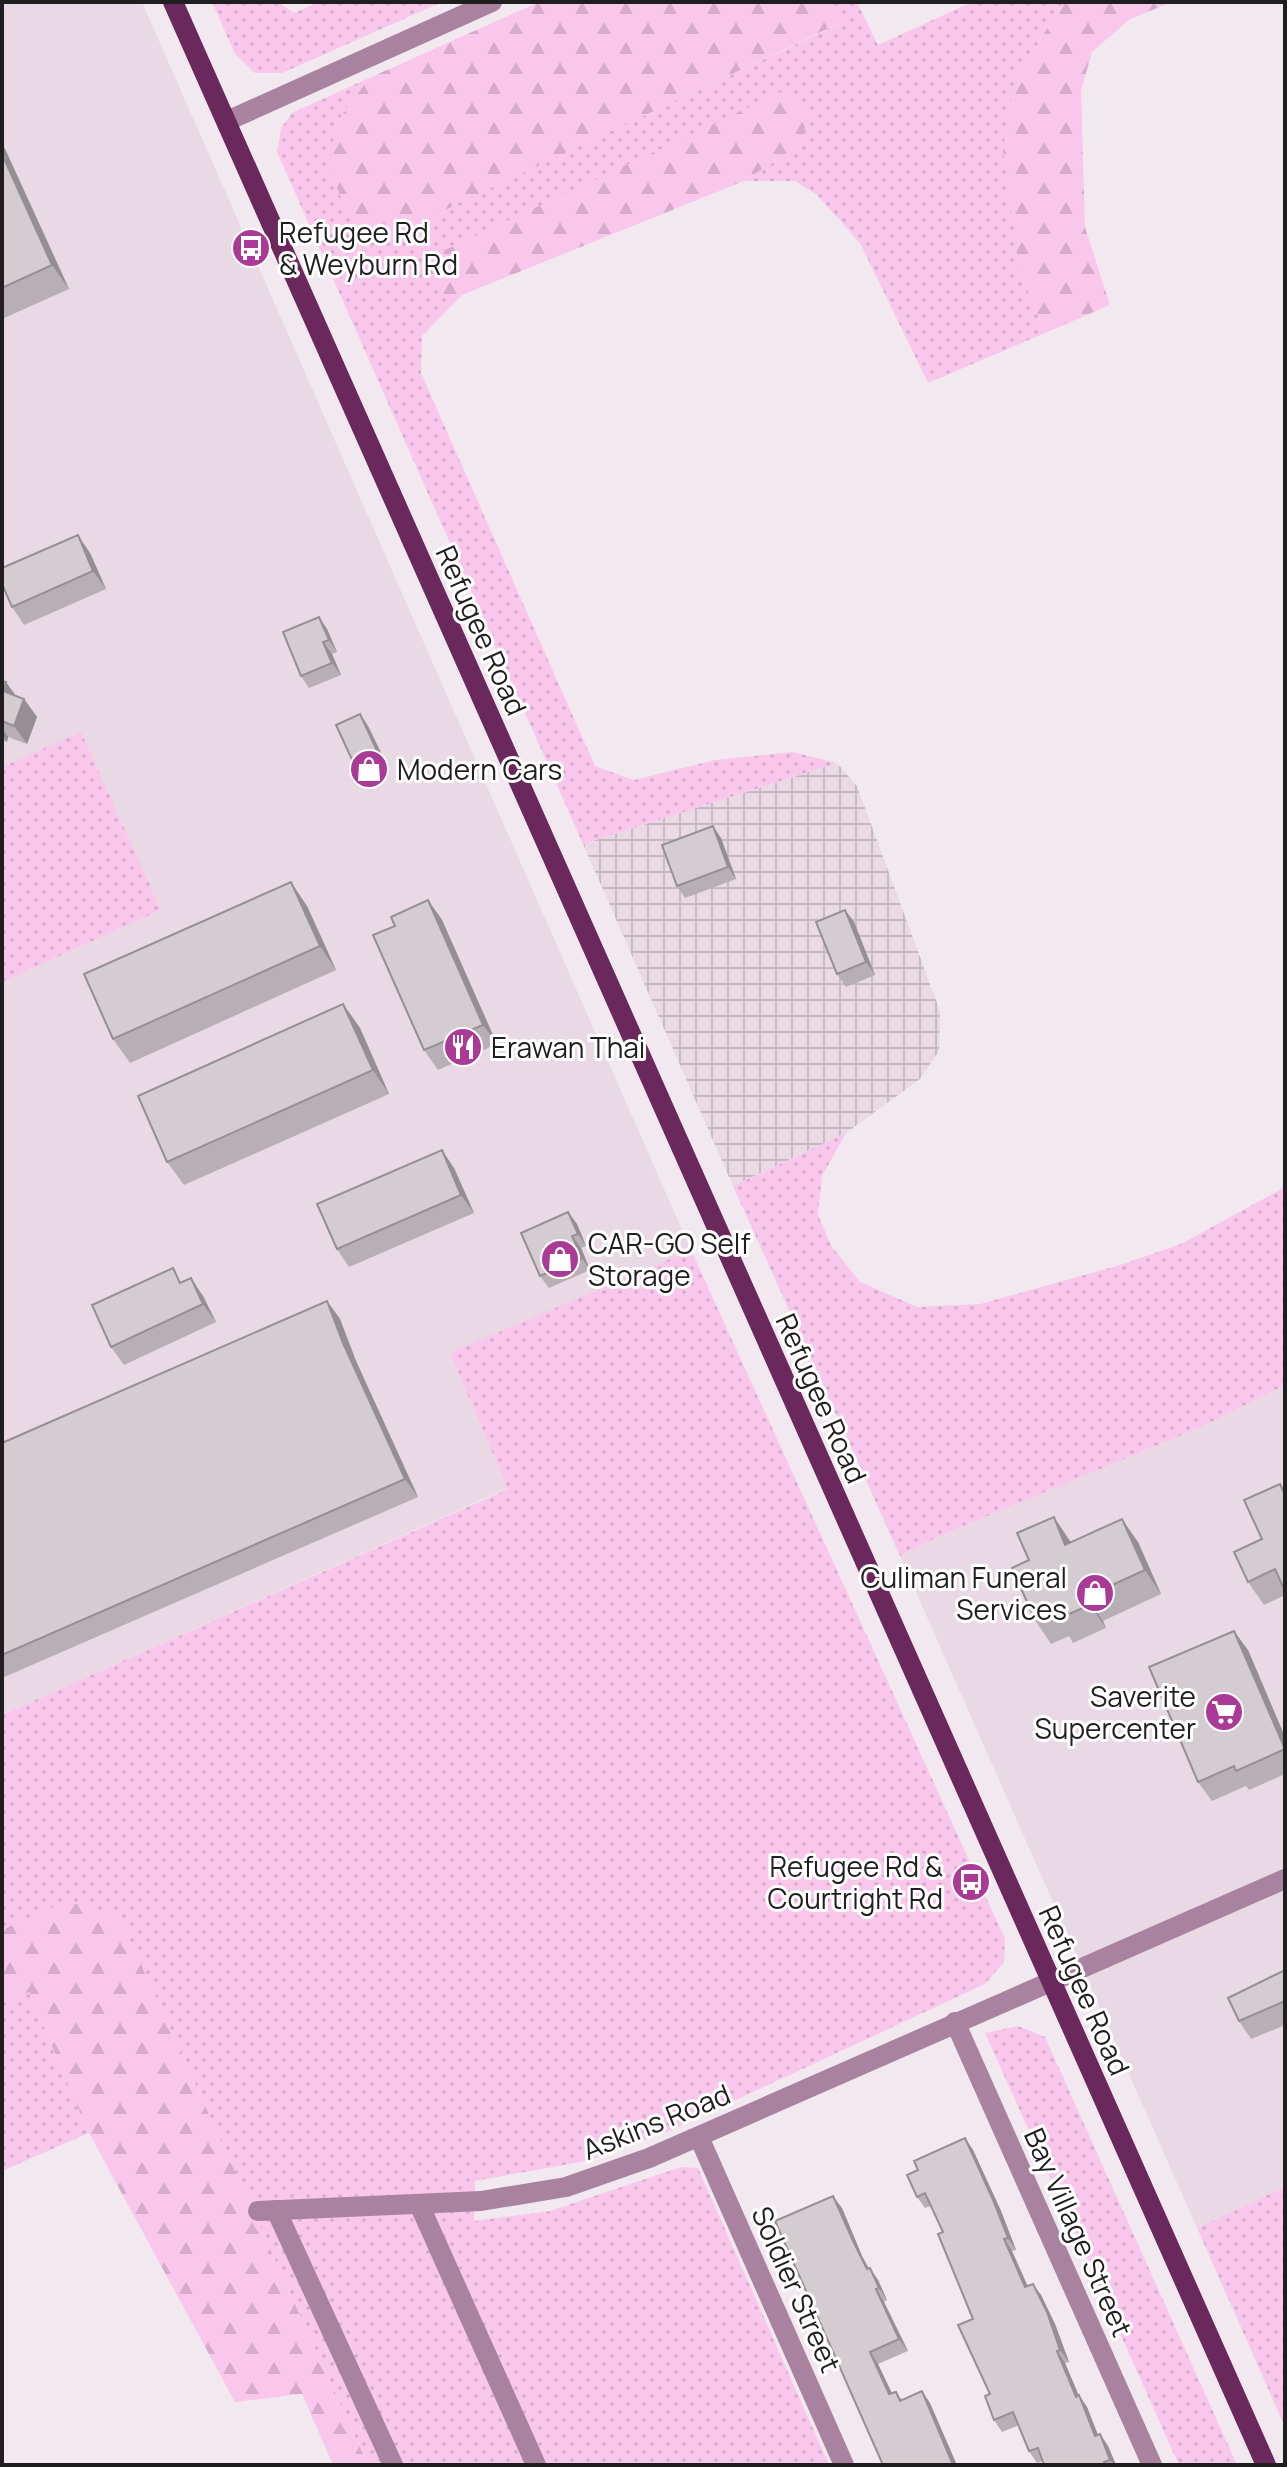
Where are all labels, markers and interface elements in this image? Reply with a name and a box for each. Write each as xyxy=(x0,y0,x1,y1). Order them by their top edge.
place label: Refugee Rd & Weyburn Rd xyxy=(279,213,458,283)
bus stop icon: Refugee Rd & Weyburn Rd xyxy=(230,227,272,269)
street label: Refugee Road xyxy=(428,539,536,721)
shop icon: Modern Cars xyxy=(348,748,390,790)
place label: Modern Cars xyxy=(397,750,562,788)
restaurant icon: Erawan Thai xyxy=(442,1026,484,1068)
place label: Erawan Thai xyxy=(491,1028,645,1066)
place label: CAR-GO Self Storage xyxy=(588,1224,750,1294)
shop icon: CAR-GO Self Storage xyxy=(539,1238,581,1280)
street label: Refugee Road xyxy=(768,1307,876,1489)
place label: Culiman Funeral Services xyxy=(860,1558,1067,1628)
shop icon: Culiman Funeral Services xyxy=(1074,1572,1116,1614)
place label: Saverite Supercenter xyxy=(1035,1677,1196,1747)
supermarket icon: Saverite Supercenter xyxy=(1203,1691,1245,1733)
place label: Refugee Rd & Courtright Rd xyxy=(768,1847,943,1917)
bus stop icon: Refugee Rd & Courtright Rd xyxy=(950,1861,992,1903)
street label: Refugee Road xyxy=(1031,1899,1139,2081)
street label: Askins Road xyxy=(576,2074,736,2168)
street label: Bay Village Street xyxy=(1016,2122,1142,2342)
street label: Soldier Street xyxy=(743,2200,851,2378)

